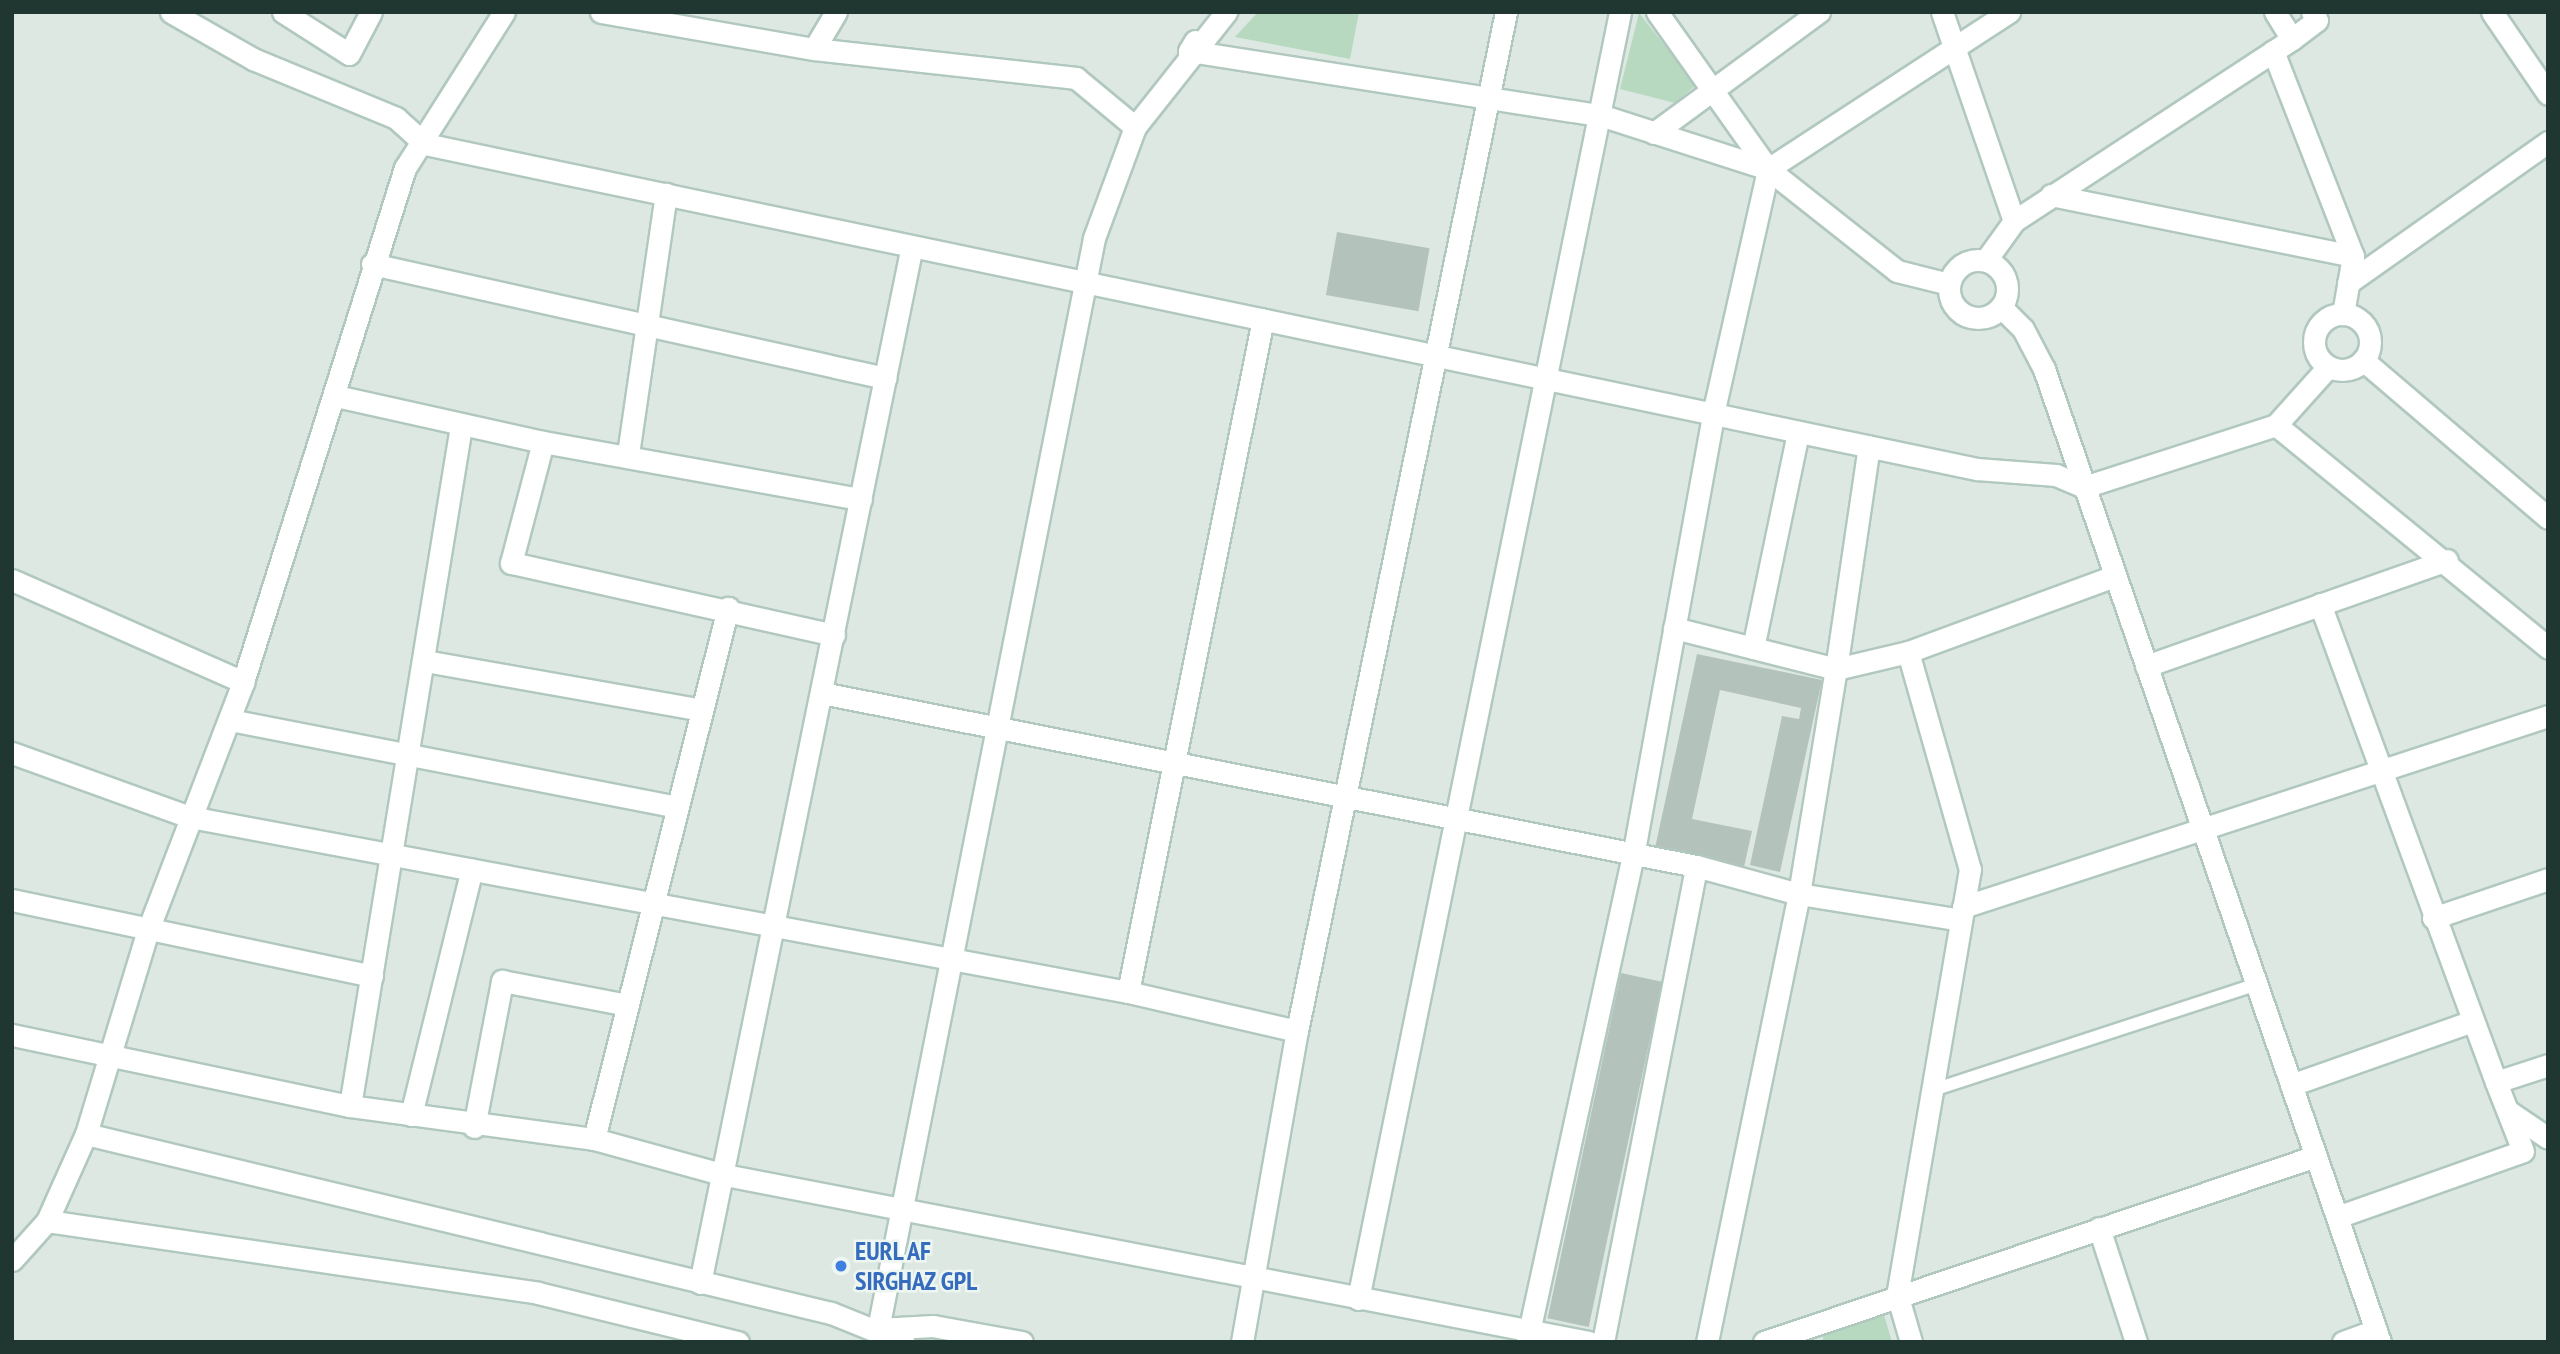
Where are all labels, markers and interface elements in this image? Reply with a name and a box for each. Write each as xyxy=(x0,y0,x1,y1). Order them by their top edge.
place label: EURL AF SIRGHAZ GPL xyxy=(855,1235,978,1296)
marker: EURL AF SIRGHAZ GPL xyxy=(833,1258,849,1274)

